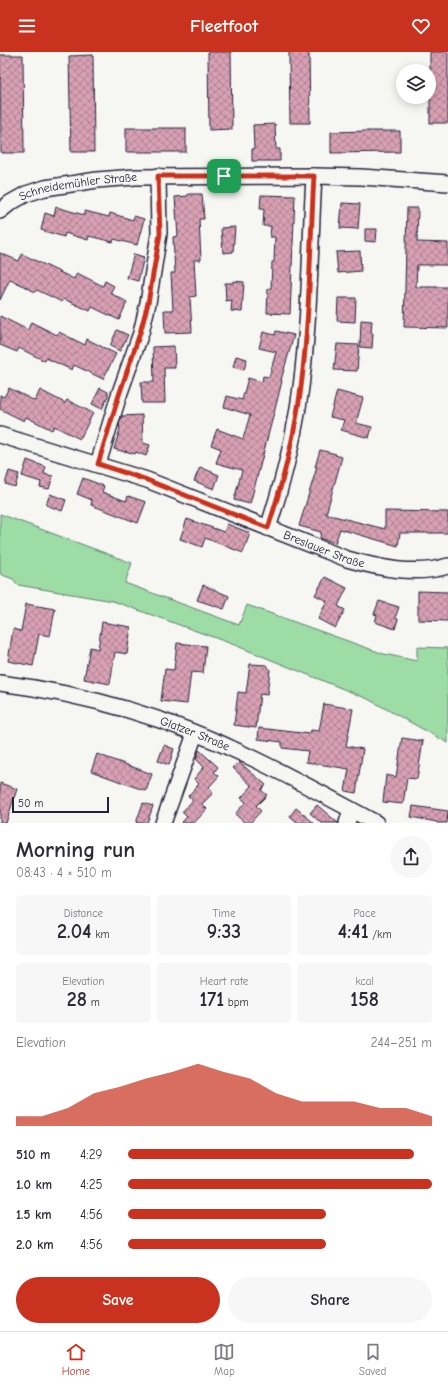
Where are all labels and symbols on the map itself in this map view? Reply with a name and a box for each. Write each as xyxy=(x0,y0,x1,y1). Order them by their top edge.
pin xyxy=(207,159,241,193)
street label: Schneidemühler Straße xyxy=(16,170,138,204)
street label: Breslauer Straße xyxy=(281,528,366,570)
street label: Glatzer Straße xyxy=(158,714,232,754)
scale bar xyxy=(12,795,109,814)

